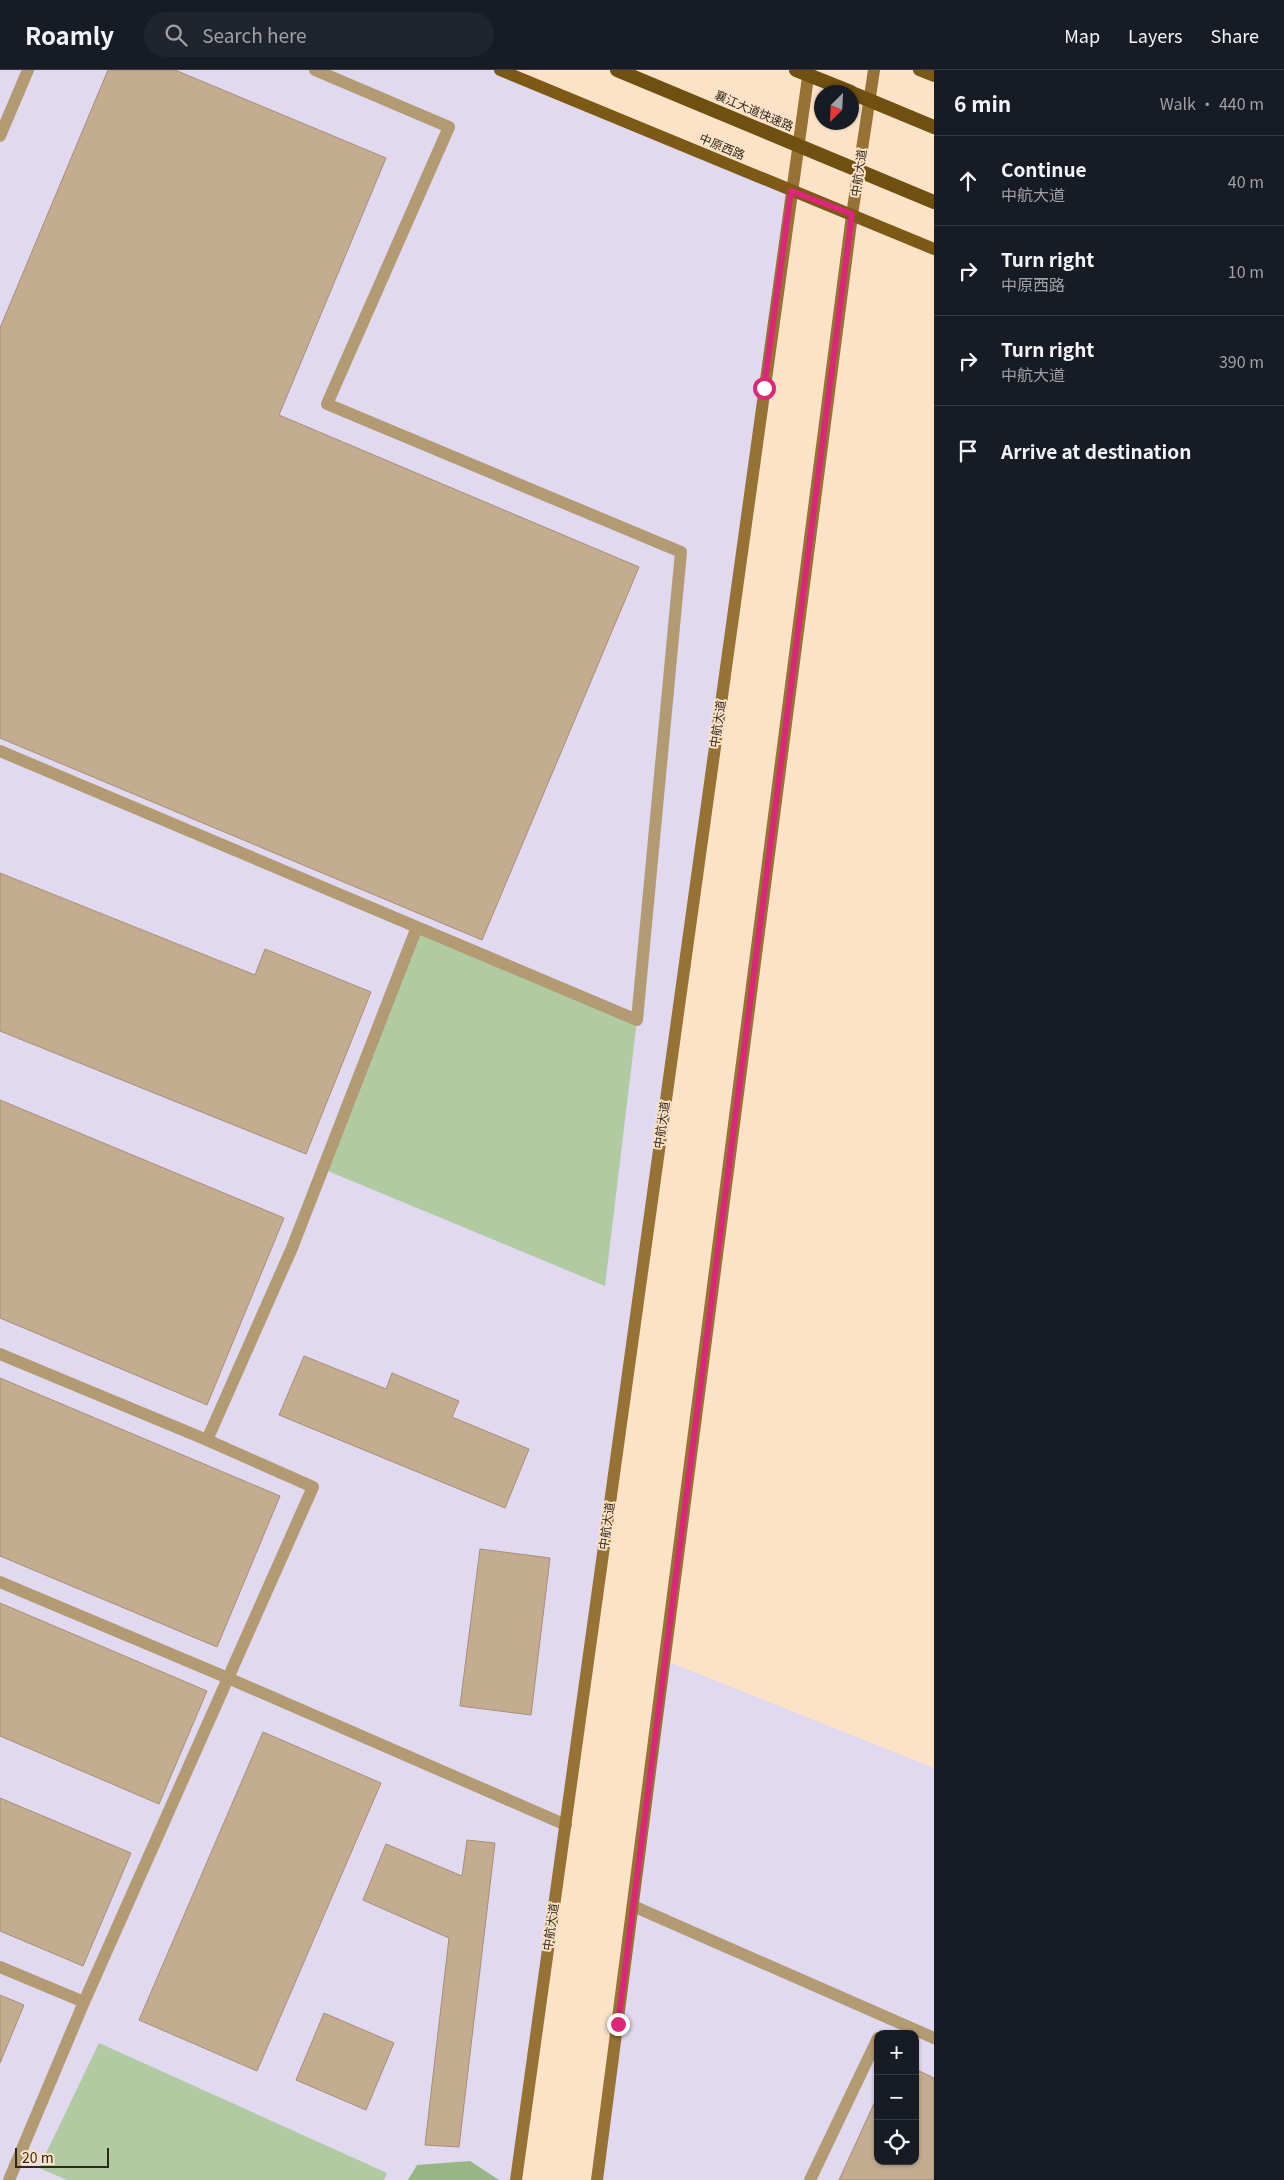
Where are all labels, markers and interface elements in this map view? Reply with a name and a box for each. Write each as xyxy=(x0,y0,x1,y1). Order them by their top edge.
search box xyxy=(144,12,494,57)
text: Roamly xyxy=(25,17,114,52)
icon: search xyxy=(162,21,190,49)
text: Search here xyxy=(202,21,307,48)
text: Map xyxy=(1064,22,1100,48)
text: Layers xyxy=(1128,22,1183,48)
text: Share xyxy=(1211,22,1259,48)
street label: 襄江大道快速路 xyxy=(713,85,797,134)
north arrow xyxy=(814,85,859,130)
text: 6 min xyxy=(954,88,1011,118)
text: Walk · 440 m xyxy=(1160,91,1264,115)
street label: 中原西路 xyxy=(697,128,748,163)
street label: 中航大道 xyxy=(846,148,869,198)
text: Continue xyxy=(1001,155,1087,182)
icon: ahead xyxy=(954,167,982,195)
text: 40 m xyxy=(1228,169,1264,193)
text: 中航大道 xyxy=(1001,182,1065,206)
text: Turn right xyxy=(1001,245,1094,272)
icon: right xyxy=(954,257,982,285)
text: 10 m xyxy=(1228,259,1264,283)
text: 中原西路 xyxy=(1001,272,1065,296)
text: Turn right xyxy=(1001,335,1094,362)
icon: right xyxy=(954,347,982,375)
text: 390 m xyxy=(1219,349,1264,373)
text: 中航大道 xyxy=(1001,362,1065,386)
route start xyxy=(753,377,776,400)
icon: arrive xyxy=(954,437,982,465)
text: Arrive at destination xyxy=(1001,437,1191,464)
street label: 中航大道 xyxy=(705,699,728,749)
street label: 中航大道 xyxy=(649,1100,672,1150)
street label: 中航大道 xyxy=(594,1501,617,1551)
street label: 中航大道 xyxy=(538,1902,561,1952)
route end xyxy=(607,2013,630,2036)
map controls xyxy=(874,2030,919,2165)
button: + xyxy=(874,2030,919,2075)
button: − xyxy=(874,2075,919,2120)
button: locate xyxy=(874,2120,919,2165)
scale bar xyxy=(15,2145,109,2168)
text: 20 m xyxy=(22,2147,54,2167)

